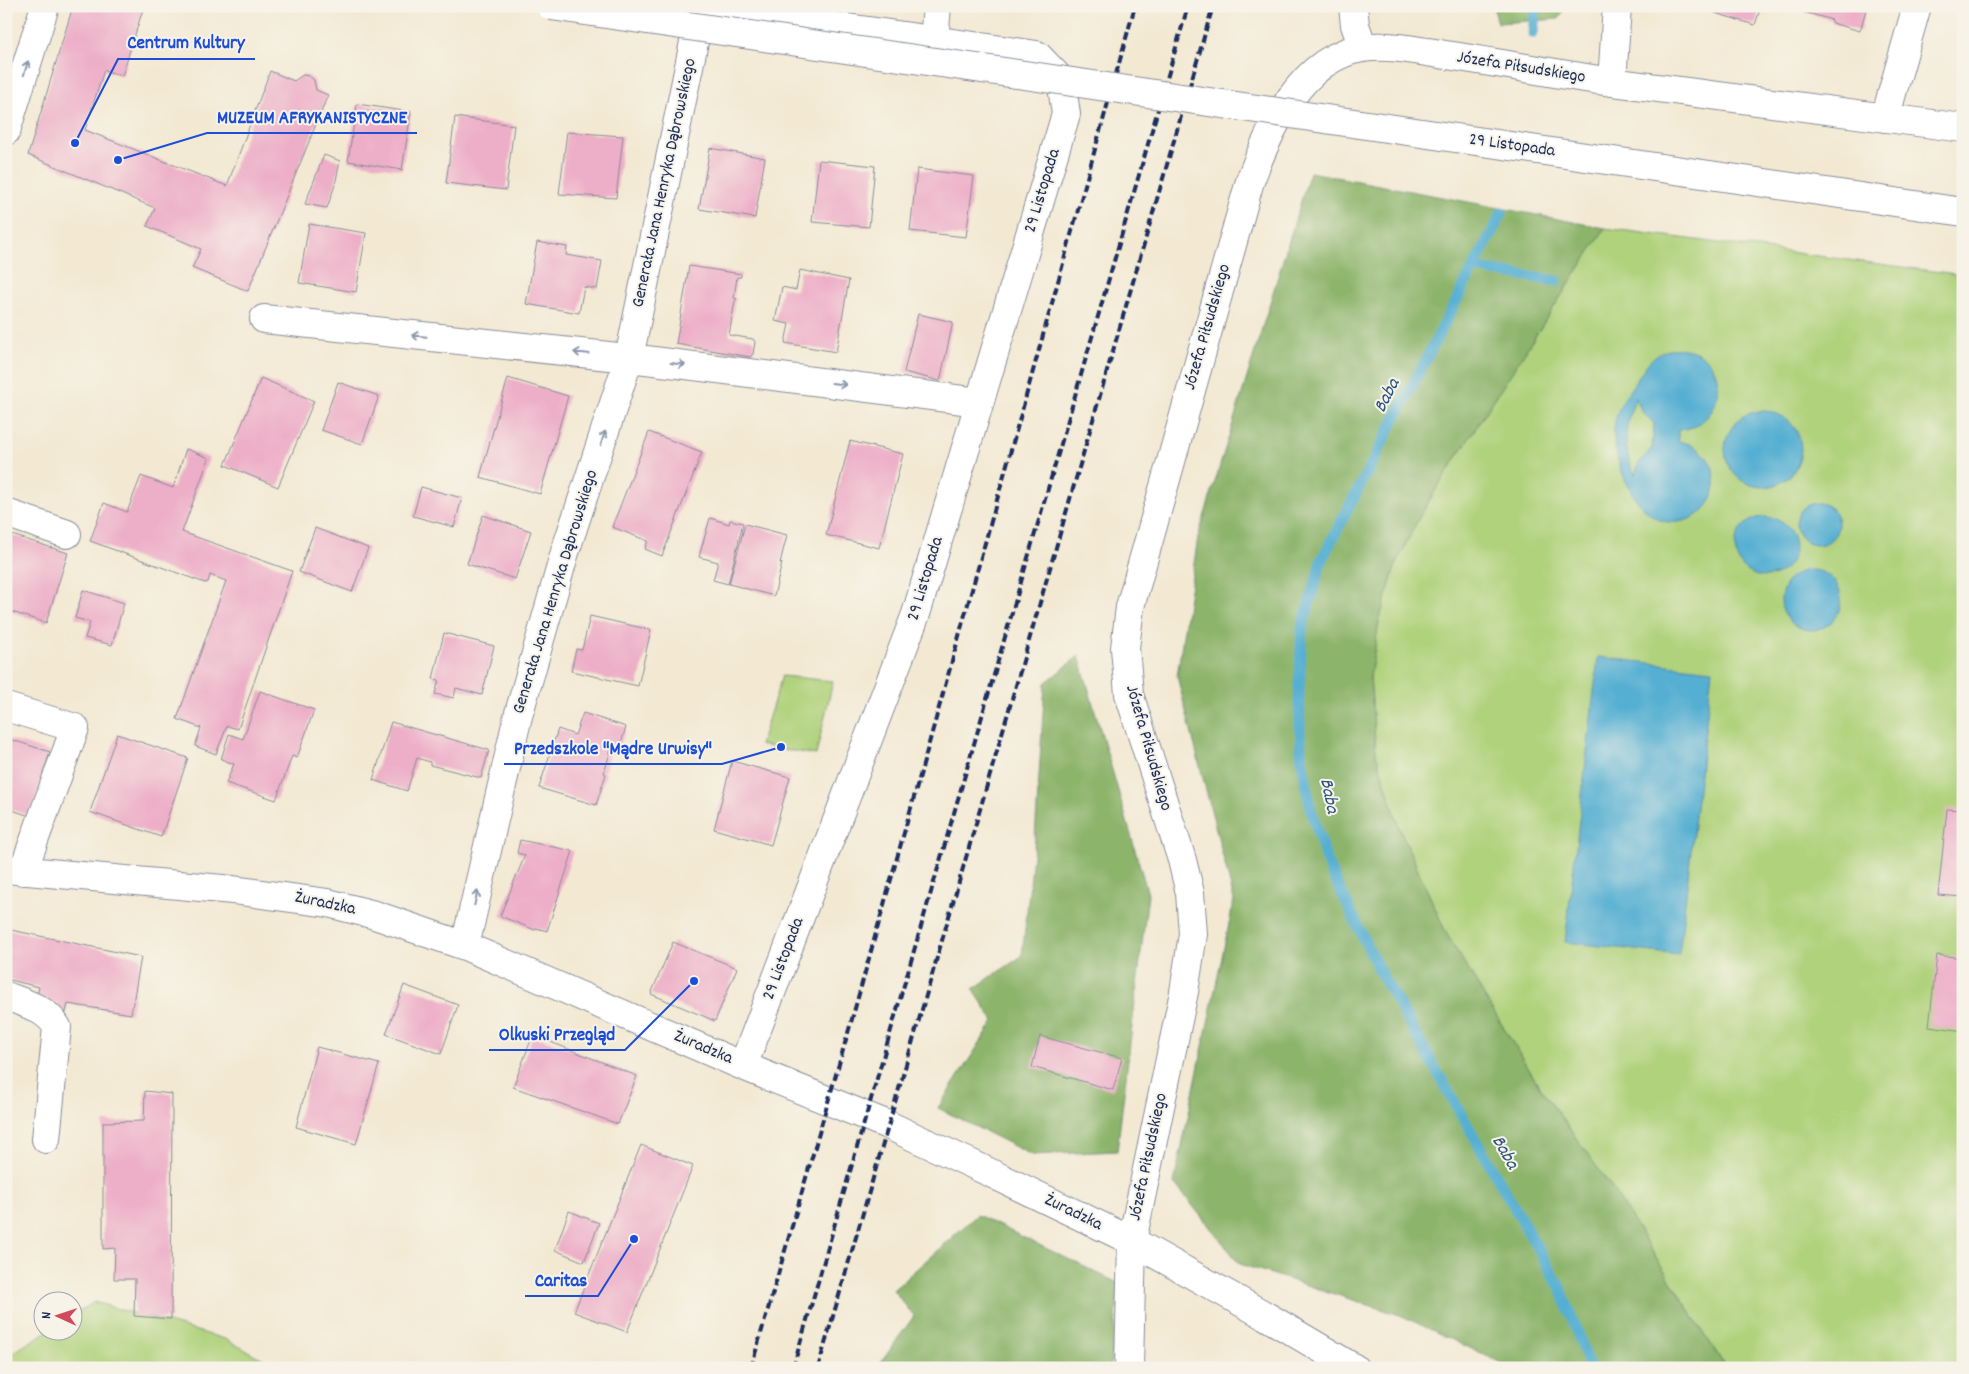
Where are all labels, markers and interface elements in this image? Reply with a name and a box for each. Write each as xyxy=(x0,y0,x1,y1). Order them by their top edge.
callout: Centrum Kultury xyxy=(118,25,255,59)
text: Centrum Kultury xyxy=(127,31,246,58)
street label: Józefa Piłsudskiego xyxy=(1455,45,1587,91)
street label: Generała Jana Henryka Dąbrowskiego xyxy=(626,56,704,310)
one-way arrow xyxy=(21,60,31,76)
callout: MUZEUM AFRYKANISTYCZNE xyxy=(207,99,417,133)
text: MUZEUM AFRYKANISTYCZNE xyxy=(217,106,407,133)
street label: 29 Listopada xyxy=(1467,128,1557,164)
street label: 29 Listopada xyxy=(1018,145,1068,236)
street label: Józefa Piłsudskiego xyxy=(1178,261,1238,393)
one-way arrow xyxy=(412,331,428,341)
one-way arrow xyxy=(573,348,589,358)
one-way arrow xyxy=(669,359,685,369)
water label: Baba xyxy=(1368,373,1408,418)
one-way arrow xyxy=(831,379,847,389)
one-way arrow xyxy=(598,430,608,446)
street label: Generała Jana Henryka Dąbrowskiego xyxy=(507,467,605,717)
street label: 29 Listopada xyxy=(901,533,951,624)
street label: Józefa Piłsudskiego xyxy=(1118,682,1178,814)
callout: Przedszkole "Mądre Urwisy" xyxy=(504,730,722,764)
text: Przedszkole "Mądre Urwisy" xyxy=(514,737,712,764)
water label: Baba xyxy=(1311,776,1345,817)
street label: Żuradzka xyxy=(292,885,358,923)
one-way arrow xyxy=(472,891,481,907)
street label: 29 Listopada xyxy=(757,914,811,1004)
callout: Olkuski Przegląd xyxy=(489,1016,625,1050)
text: Olkuski Przegląd xyxy=(499,1023,615,1050)
street label: Żuradzka xyxy=(670,1024,737,1072)
street label: Józefa Piłsudskiego xyxy=(1123,1091,1175,1223)
water label: Baba xyxy=(1484,1131,1525,1176)
street label: Żuradzka xyxy=(1040,1188,1107,1238)
callout: Caritas xyxy=(525,1262,598,1296)
text: Caritas xyxy=(535,1269,587,1296)
north arrow xyxy=(32,1292,82,1342)
text: N xyxy=(37,1311,57,1319)

